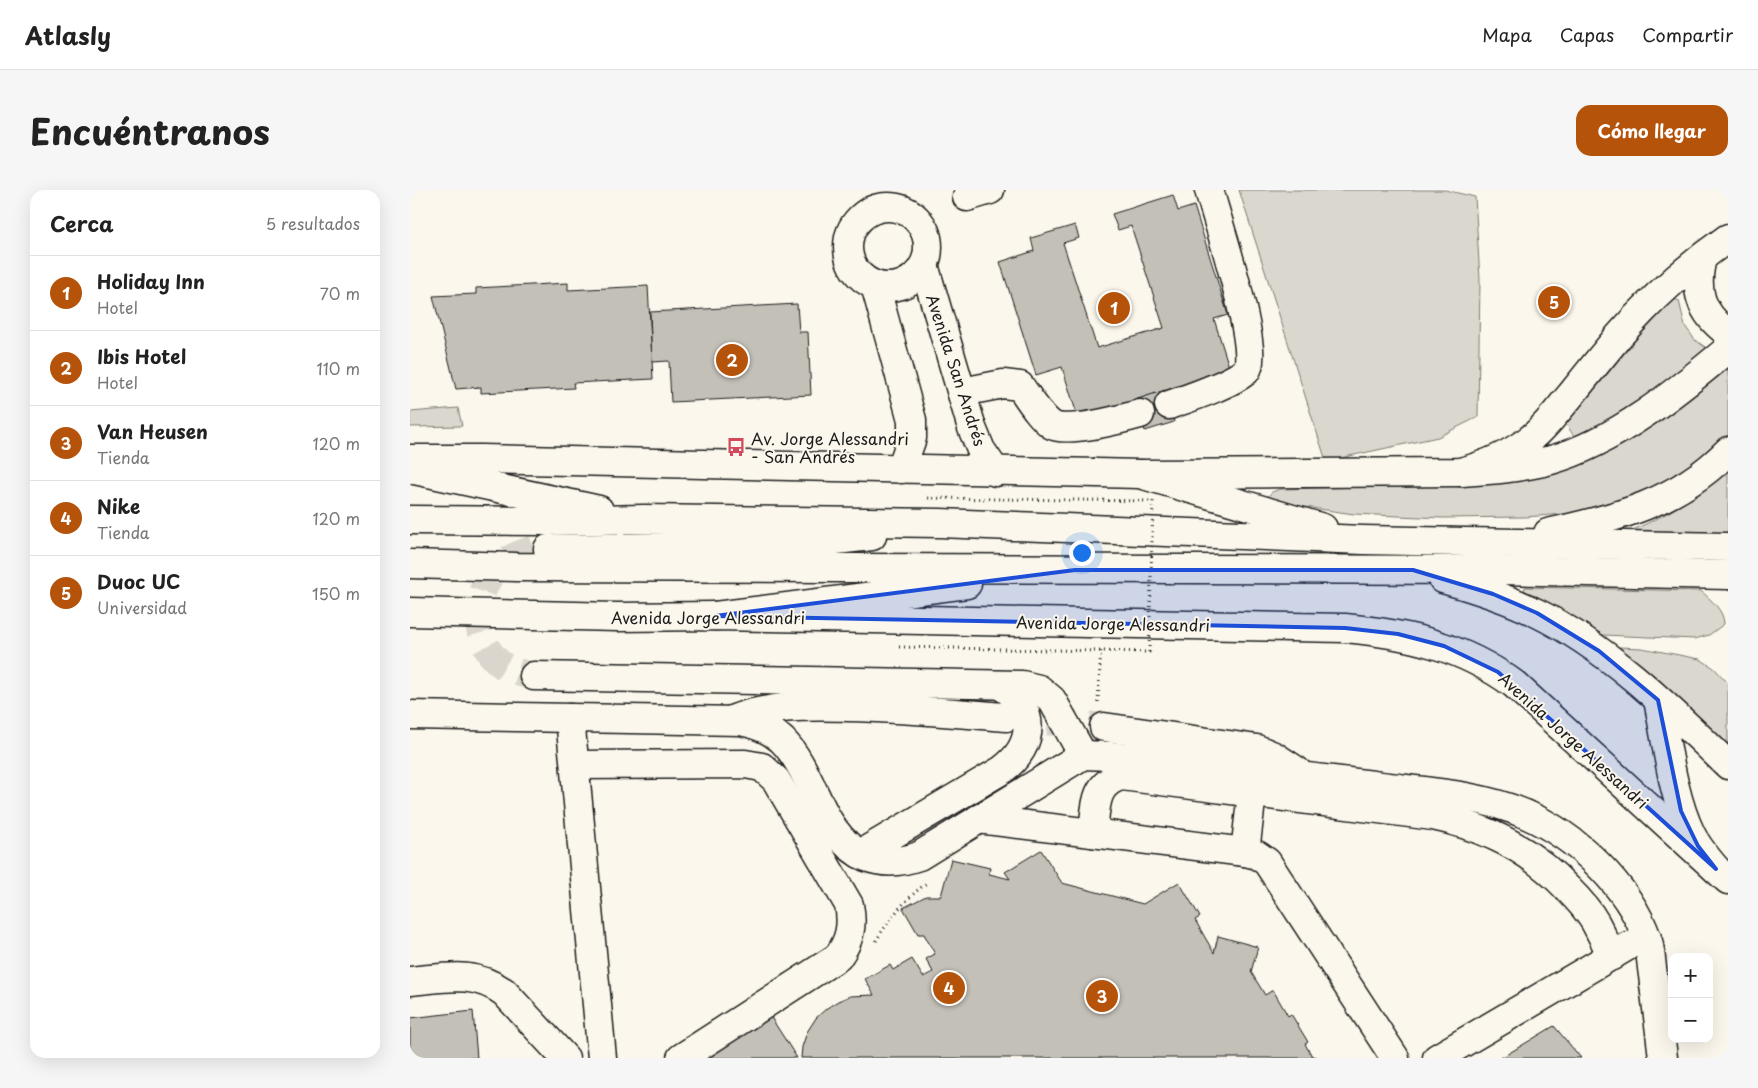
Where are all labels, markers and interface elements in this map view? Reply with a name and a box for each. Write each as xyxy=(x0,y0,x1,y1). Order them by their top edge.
text: Atlasly xyxy=(25,17,111,53)
text: Mapa xyxy=(1482,21,1532,48)
text: Capas xyxy=(1560,21,1614,48)
text: Compartir xyxy=(1642,21,1733,48)
text: Encuéntranos xyxy=(30,104,270,157)
button: Cómo llegar xyxy=(1576,105,1728,156)
text: Cerca xyxy=(50,207,114,239)
text: 5 resultados xyxy=(266,211,360,235)
text: Holiday Inn xyxy=(97,267,205,295)
text: 1 xyxy=(62,281,70,305)
text: 70 m xyxy=(320,281,360,305)
pin: 5 xyxy=(1538,283,1570,321)
pin: 1 xyxy=(1098,289,1130,327)
street label: Avenida San Andrés xyxy=(921,291,993,449)
text: Hotel xyxy=(97,295,138,319)
pin: 2 xyxy=(716,341,748,379)
text: Ibis Hotel xyxy=(97,342,186,370)
text: 2 xyxy=(60,356,72,380)
text: 110 m xyxy=(317,356,360,380)
text: Hotel xyxy=(97,370,138,394)
text: Van Heusen xyxy=(97,417,208,445)
place label: Av. Jorge Alessandri - San Andrés xyxy=(751,426,909,468)
text: 3 xyxy=(61,431,71,455)
text: 120 m xyxy=(313,431,360,455)
bus stop icon: Av. Jorge Alessandri - San Andrés xyxy=(725,436,747,458)
text: Tienda xyxy=(97,445,150,469)
text: Nike xyxy=(97,492,140,520)
text: 4 xyxy=(61,506,71,530)
text: 120 m xyxy=(313,506,360,530)
text: Tienda xyxy=(97,520,150,544)
your location xyxy=(1069,540,1095,566)
text: Duoc UC xyxy=(97,567,180,595)
text: 5 xyxy=(61,581,71,605)
text: 150 m xyxy=(312,581,360,605)
text: Universidad xyxy=(97,595,187,619)
street label: Avenida Jorge Alessandri xyxy=(611,605,805,629)
street label: Avenida Jorge Alessandri xyxy=(1016,609,1210,637)
street label: Avenida Jorge Alessandri xyxy=(1494,666,1654,814)
map controls xyxy=(1668,953,1713,1043)
button: + xyxy=(1668,953,1713,998)
pin: 4 xyxy=(933,969,965,1007)
pin: 3 xyxy=(1086,977,1118,1015)
button: − xyxy=(1668,998,1713,1043)

